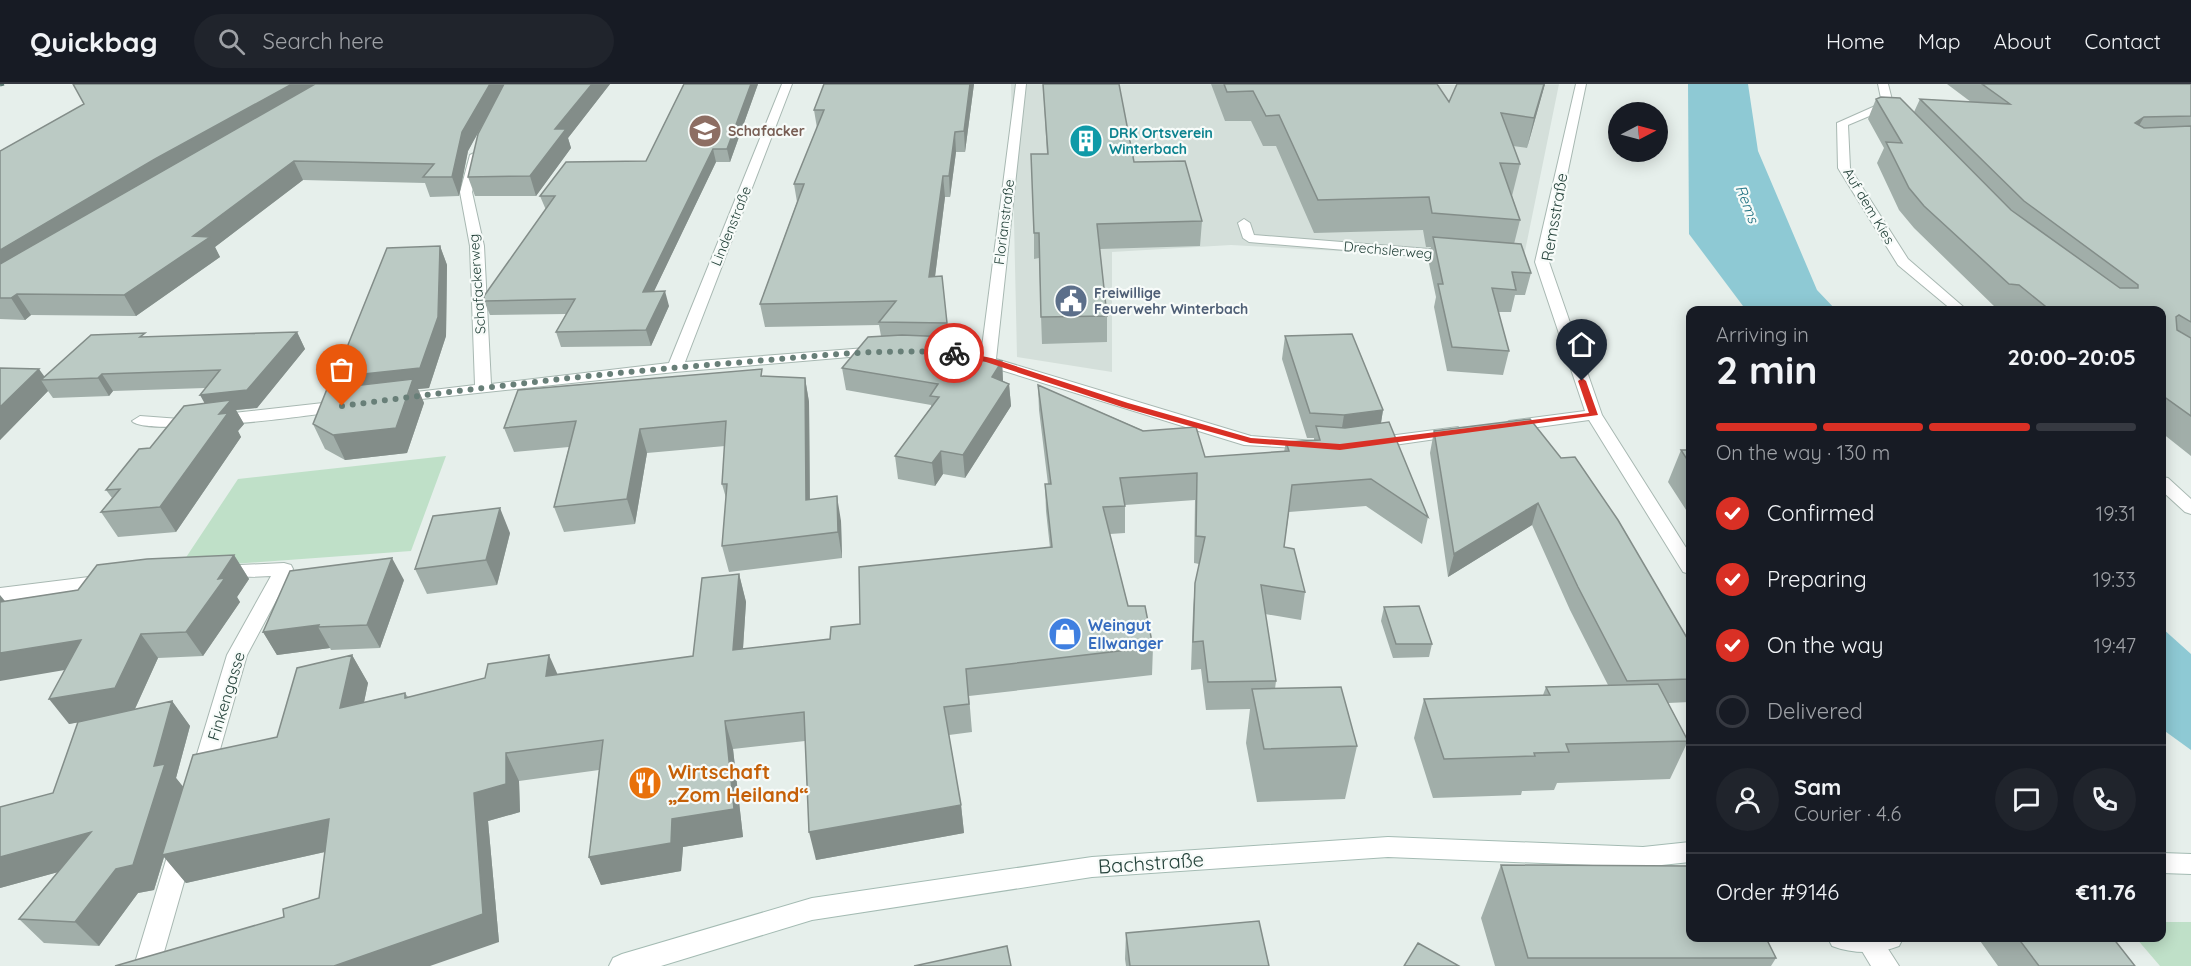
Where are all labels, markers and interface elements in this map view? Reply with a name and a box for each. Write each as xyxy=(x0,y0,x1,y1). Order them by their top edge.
search box xyxy=(194,14,614,68)
text: Quickbag xyxy=(30,24,158,59)
icon: search xyxy=(215,25,248,58)
text: Search here xyxy=(263,27,384,55)
text: Home xyxy=(1826,28,1885,54)
text: Map xyxy=(1918,28,1961,54)
text: About xyxy=(1994,28,2052,54)
text: Contact xyxy=(2085,28,2161,54)
north arrow xyxy=(1608,102,1668,162)
map controls xyxy=(1608,102,1668,162)
school or university icon: Schafacker xyxy=(687,113,723,149)
place label: Schafacker xyxy=(728,122,805,140)
building icon: DRK Ortsverein Winterbach xyxy=(1068,123,1104,159)
place label: DRK Ortsverein Winterbach xyxy=(1109,124,1213,158)
street label: Auf dem Kies xyxy=(1839,165,1899,247)
street label: Remsstraße xyxy=(1536,171,1572,263)
street label: Florianstraße xyxy=(990,178,1018,266)
water label: Rems xyxy=(1732,182,1764,226)
street label: Lindenstraße xyxy=(707,183,755,269)
street label: Schafackerweg xyxy=(465,233,489,335)
street label: Drechslerweg xyxy=(1343,237,1433,263)
public building icon: Freiwillige Feuerwehr Winterbach xyxy=(1053,283,1089,319)
place label: Freiwillige Feuerwehr Winterbach xyxy=(1094,284,1248,318)
pin xyxy=(1556,319,1607,381)
text: Arriving in xyxy=(1716,322,1809,347)
courier xyxy=(924,323,984,383)
icon: home xyxy=(1565,328,1598,361)
icon: bike xyxy=(938,337,971,370)
text: 20:00–20:05 xyxy=(2007,343,2136,371)
pin xyxy=(316,344,367,406)
text: 2 min xyxy=(1716,345,1818,394)
icon: bag xyxy=(325,353,358,386)
text: On the way · 130 m xyxy=(1716,440,1890,465)
icon: check xyxy=(1716,497,1749,530)
text: Confirmed xyxy=(1767,499,1874,527)
text: 19:31 xyxy=(2096,501,2136,526)
icon: check xyxy=(1716,563,1749,596)
text: Preparing xyxy=(1767,565,1867,593)
text: 19:33 xyxy=(2093,567,2136,592)
place label: Weingut Ellwanger xyxy=(1088,615,1164,653)
shop icon: Weingut Ellwanger xyxy=(1047,616,1083,652)
icon: check xyxy=(1716,629,1749,662)
text: On the way xyxy=(1767,631,1883,659)
text: 19:47 xyxy=(2094,633,2136,658)
street label: Finkengasse xyxy=(203,649,249,743)
text: Delivered xyxy=(1767,697,1863,725)
place label: Wirtschaft „Zom Heiland“ xyxy=(668,759,809,807)
restaurant icon: Wirtschaft „Zom Heiland“ xyxy=(627,765,663,801)
button: person xyxy=(1716,768,1779,831)
button: chat xyxy=(1995,768,2058,831)
button: phone xyxy=(2073,768,2136,831)
text: Sam xyxy=(1794,773,1841,801)
text: Courier · 4.6 xyxy=(1794,801,1901,826)
street label: Bachstraße xyxy=(1097,846,1205,879)
text: Order #9146 xyxy=(1716,878,1839,906)
text: €11.76 xyxy=(2076,878,2136,906)

